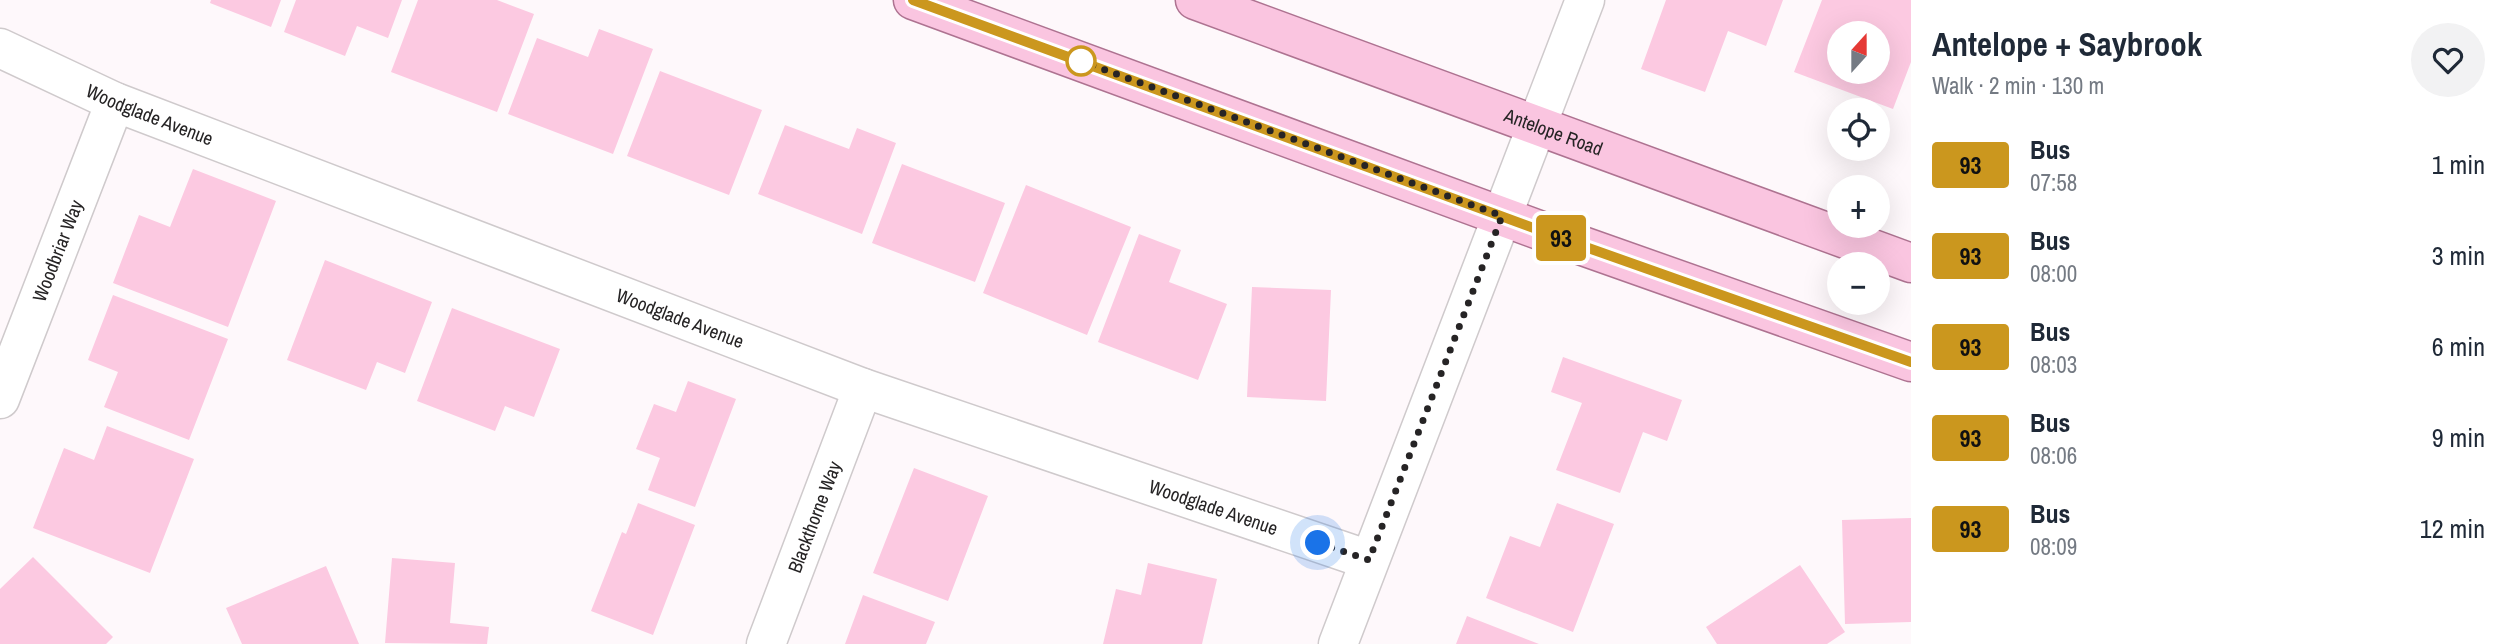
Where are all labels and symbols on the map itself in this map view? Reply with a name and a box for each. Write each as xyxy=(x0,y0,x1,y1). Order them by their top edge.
north arrow xyxy=(1827,21,1890,84)
unlabelled marker xyxy=(1066,46,1096,76)
street label: Woodglade Avenue xyxy=(82,77,217,151)
street label: Antelope Road xyxy=(1500,101,1606,162)
street label: Woodbriar Way xyxy=(26,196,89,306)
line badge: 93 xyxy=(1530,215,1592,261)
street label: Woodglade Avenue xyxy=(612,282,748,354)
street label: Blackthorne Way xyxy=(781,457,847,576)
street label: Woodglade Avenue xyxy=(1145,473,1281,541)
your location xyxy=(1300,525,1335,560)

